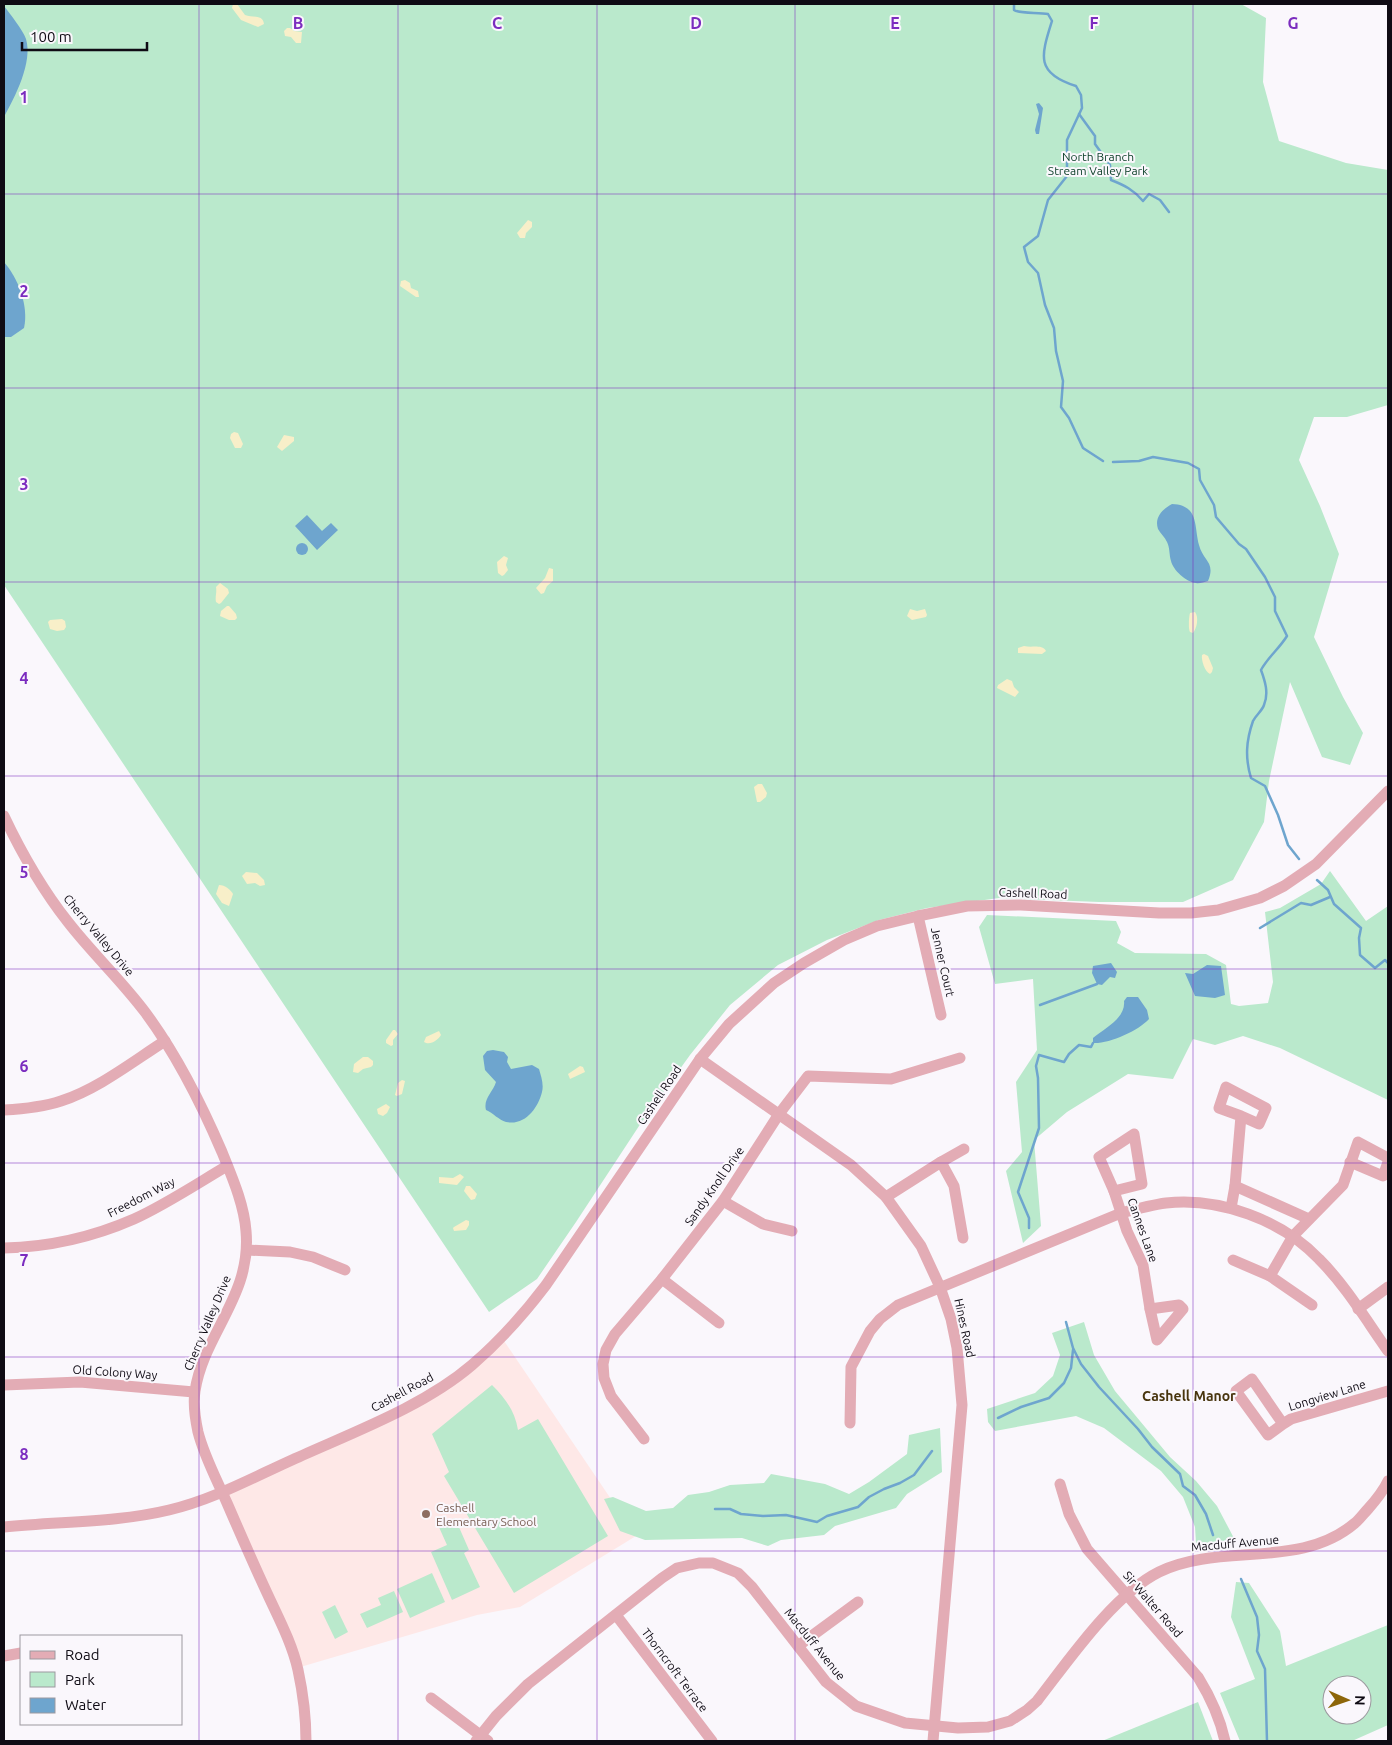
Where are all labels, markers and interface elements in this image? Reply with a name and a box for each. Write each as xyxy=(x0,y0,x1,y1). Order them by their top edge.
text: B xyxy=(293,14,303,32)
text: C xyxy=(492,14,502,32)
text: D xyxy=(690,14,702,32)
text: E xyxy=(890,14,900,32)
text: F xyxy=(1090,14,1099,32)
text: G xyxy=(1287,14,1299,32)
scale bar xyxy=(22,20,148,52)
text: 100 m xyxy=(30,28,72,45)
text: 1 xyxy=(19,88,29,106)
park label: North Branch Stream Valley Park xyxy=(1048,150,1148,177)
text: 2 xyxy=(19,282,29,300)
text: 3 xyxy=(19,475,29,493)
text: 4 xyxy=(19,669,29,687)
text: 5 xyxy=(19,863,29,881)
street label: Cashell Road xyxy=(998,885,1068,901)
street label: Cherry Valley Drive xyxy=(61,892,137,978)
street label: Jenner Court xyxy=(929,926,957,998)
text: 6 xyxy=(19,1057,29,1075)
street label: Cashell Road xyxy=(634,1063,684,1127)
street label: Sandy Knoll Drive xyxy=(682,1144,746,1228)
street label: Freedom Way xyxy=(105,1174,177,1220)
street label: Cannes Lane xyxy=(1125,1196,1161,1264)
text: 7 xyxy=(19,1251,29,1269)
street label: Cherry Valley Drive xyxy=(181,1273,233,1373)
street label: Hines Road xyxy=(952,1297,978,1359)
street label: Old Colony Way xyxy=(72,1363,158,1381)
street label: Cashell Road xyxy=(369,1370,435,1414)
street label: Longview Lane xyxy=(1287,1377,1367,1413)
district label: Cashell Manor xyxy=(1142,1388,1236,1404)
text: 8 xyxy=(19,1445,29,1463)
place label: Cashell Elementary School xyxy=(436,1501,536,1528)
marker: Cashell Elementary School xyxy=(420,1508,432,1520)
street label: Macduff Avenue xyxy=(1190,1533,1280,1553)
street label: Sir Walter Road xyxy=(1121,1568,1185,1640)
street label: Macduff Avenue xyxy=(782,1606,848,1682)
street label: Thorncroft Terrace xyxy=(639,1626,711,1714)
legend xyxy=(20,1635,182,1725)
text: Road xyxy=(65,1646,100,1663)
text: Park xyxy=(65,1671,95,1688)
north arrow xyxy=(1322,1675,1372,1725)
text: N xyxy=(1352,1695,1368,1706)
text: Water xyxy=(65,1696,106,1713)

